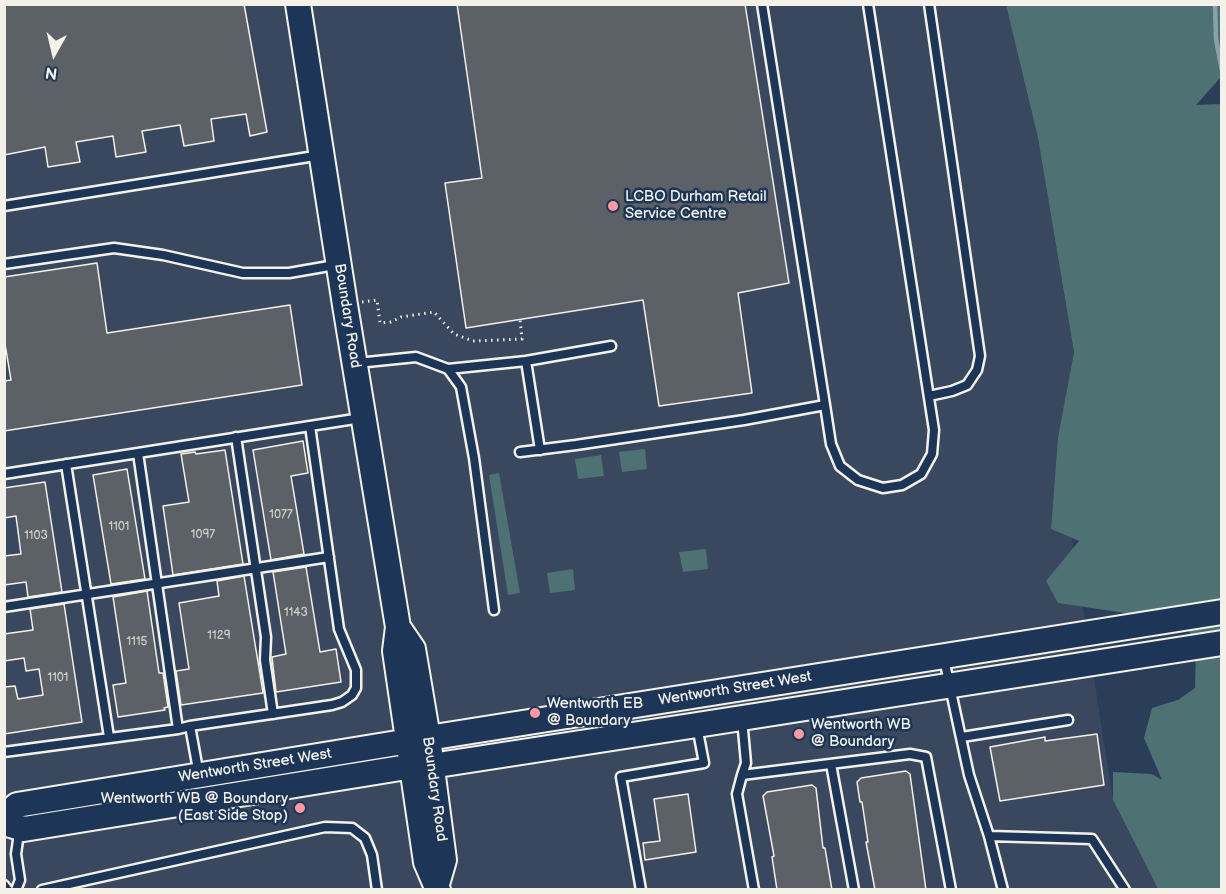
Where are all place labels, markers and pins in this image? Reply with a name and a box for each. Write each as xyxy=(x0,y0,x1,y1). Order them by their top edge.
place label: LCBO Durham Retail Service Centre xyxy=(625,188,767,223)
marker: LCBO Durham Retail Service Centre xyxy=(606,199,620,213)
place label: Wentworth EB @ Boundary xyxy=(547,695,643,730)
marker: Wentworth EB @ Boundary xyxy=(528,706,542,720)
place label: Wentworth WB @ Boundary xyxy=(811,716,911,751)
marker: Wentworth WB @ Boundary xyxy=(792,727,806,741)
place label: Wentworth WB @ Boundary (East Side Stop) xyxy=(101,790,288,825)
marker: Wentworth WB @ Boundary (East Side Stop) xyxy=(293,801,307,815)

